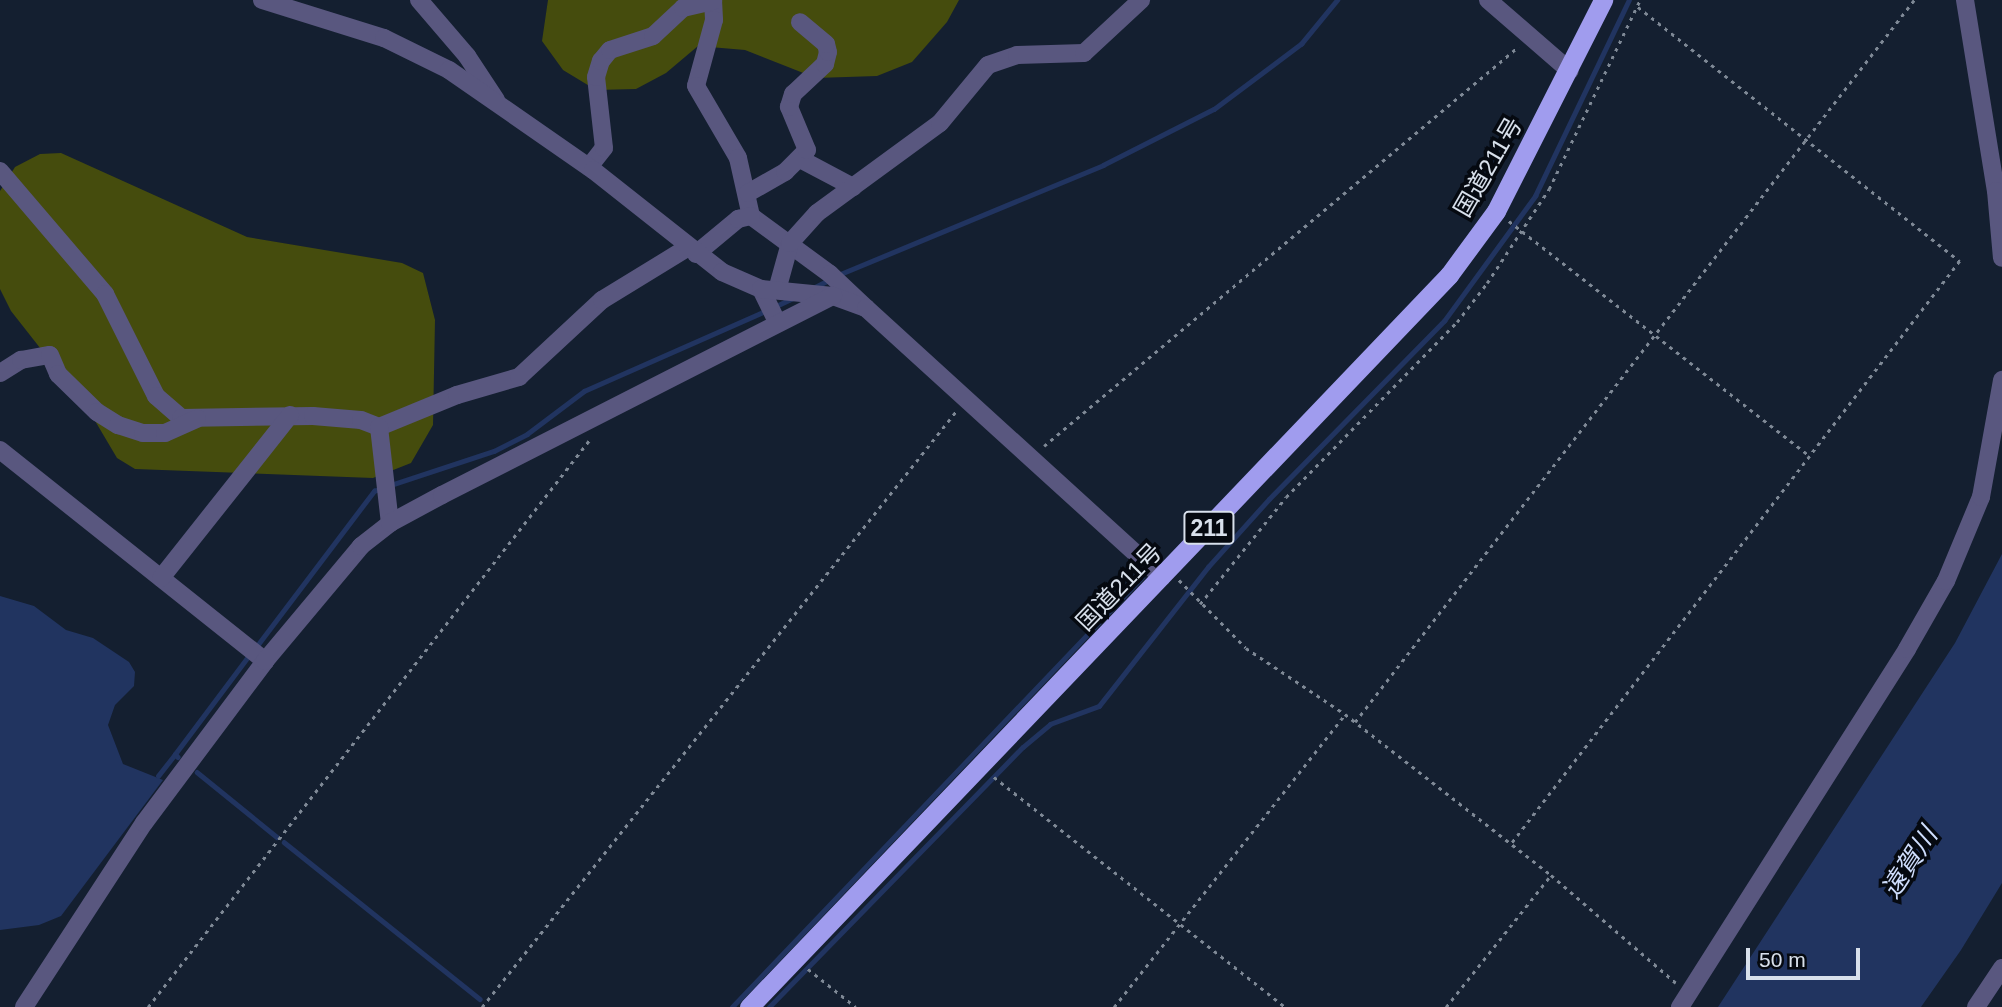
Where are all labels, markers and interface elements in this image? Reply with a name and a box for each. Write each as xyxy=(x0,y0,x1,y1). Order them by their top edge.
street label: 国道211号 xyxy=(1448,112,1528,222)
road number: 211 xyxy=(1183,508,1235,548)
street label: 国道211号 xyxy=(1070,537,1168,637)
water label: 遠賀川 xyxy=(1876,822,1944,904)
scale bar xyxy=(1750,934,1864,978)
text: 50 m xyxy=(1759,948,1806,971)

